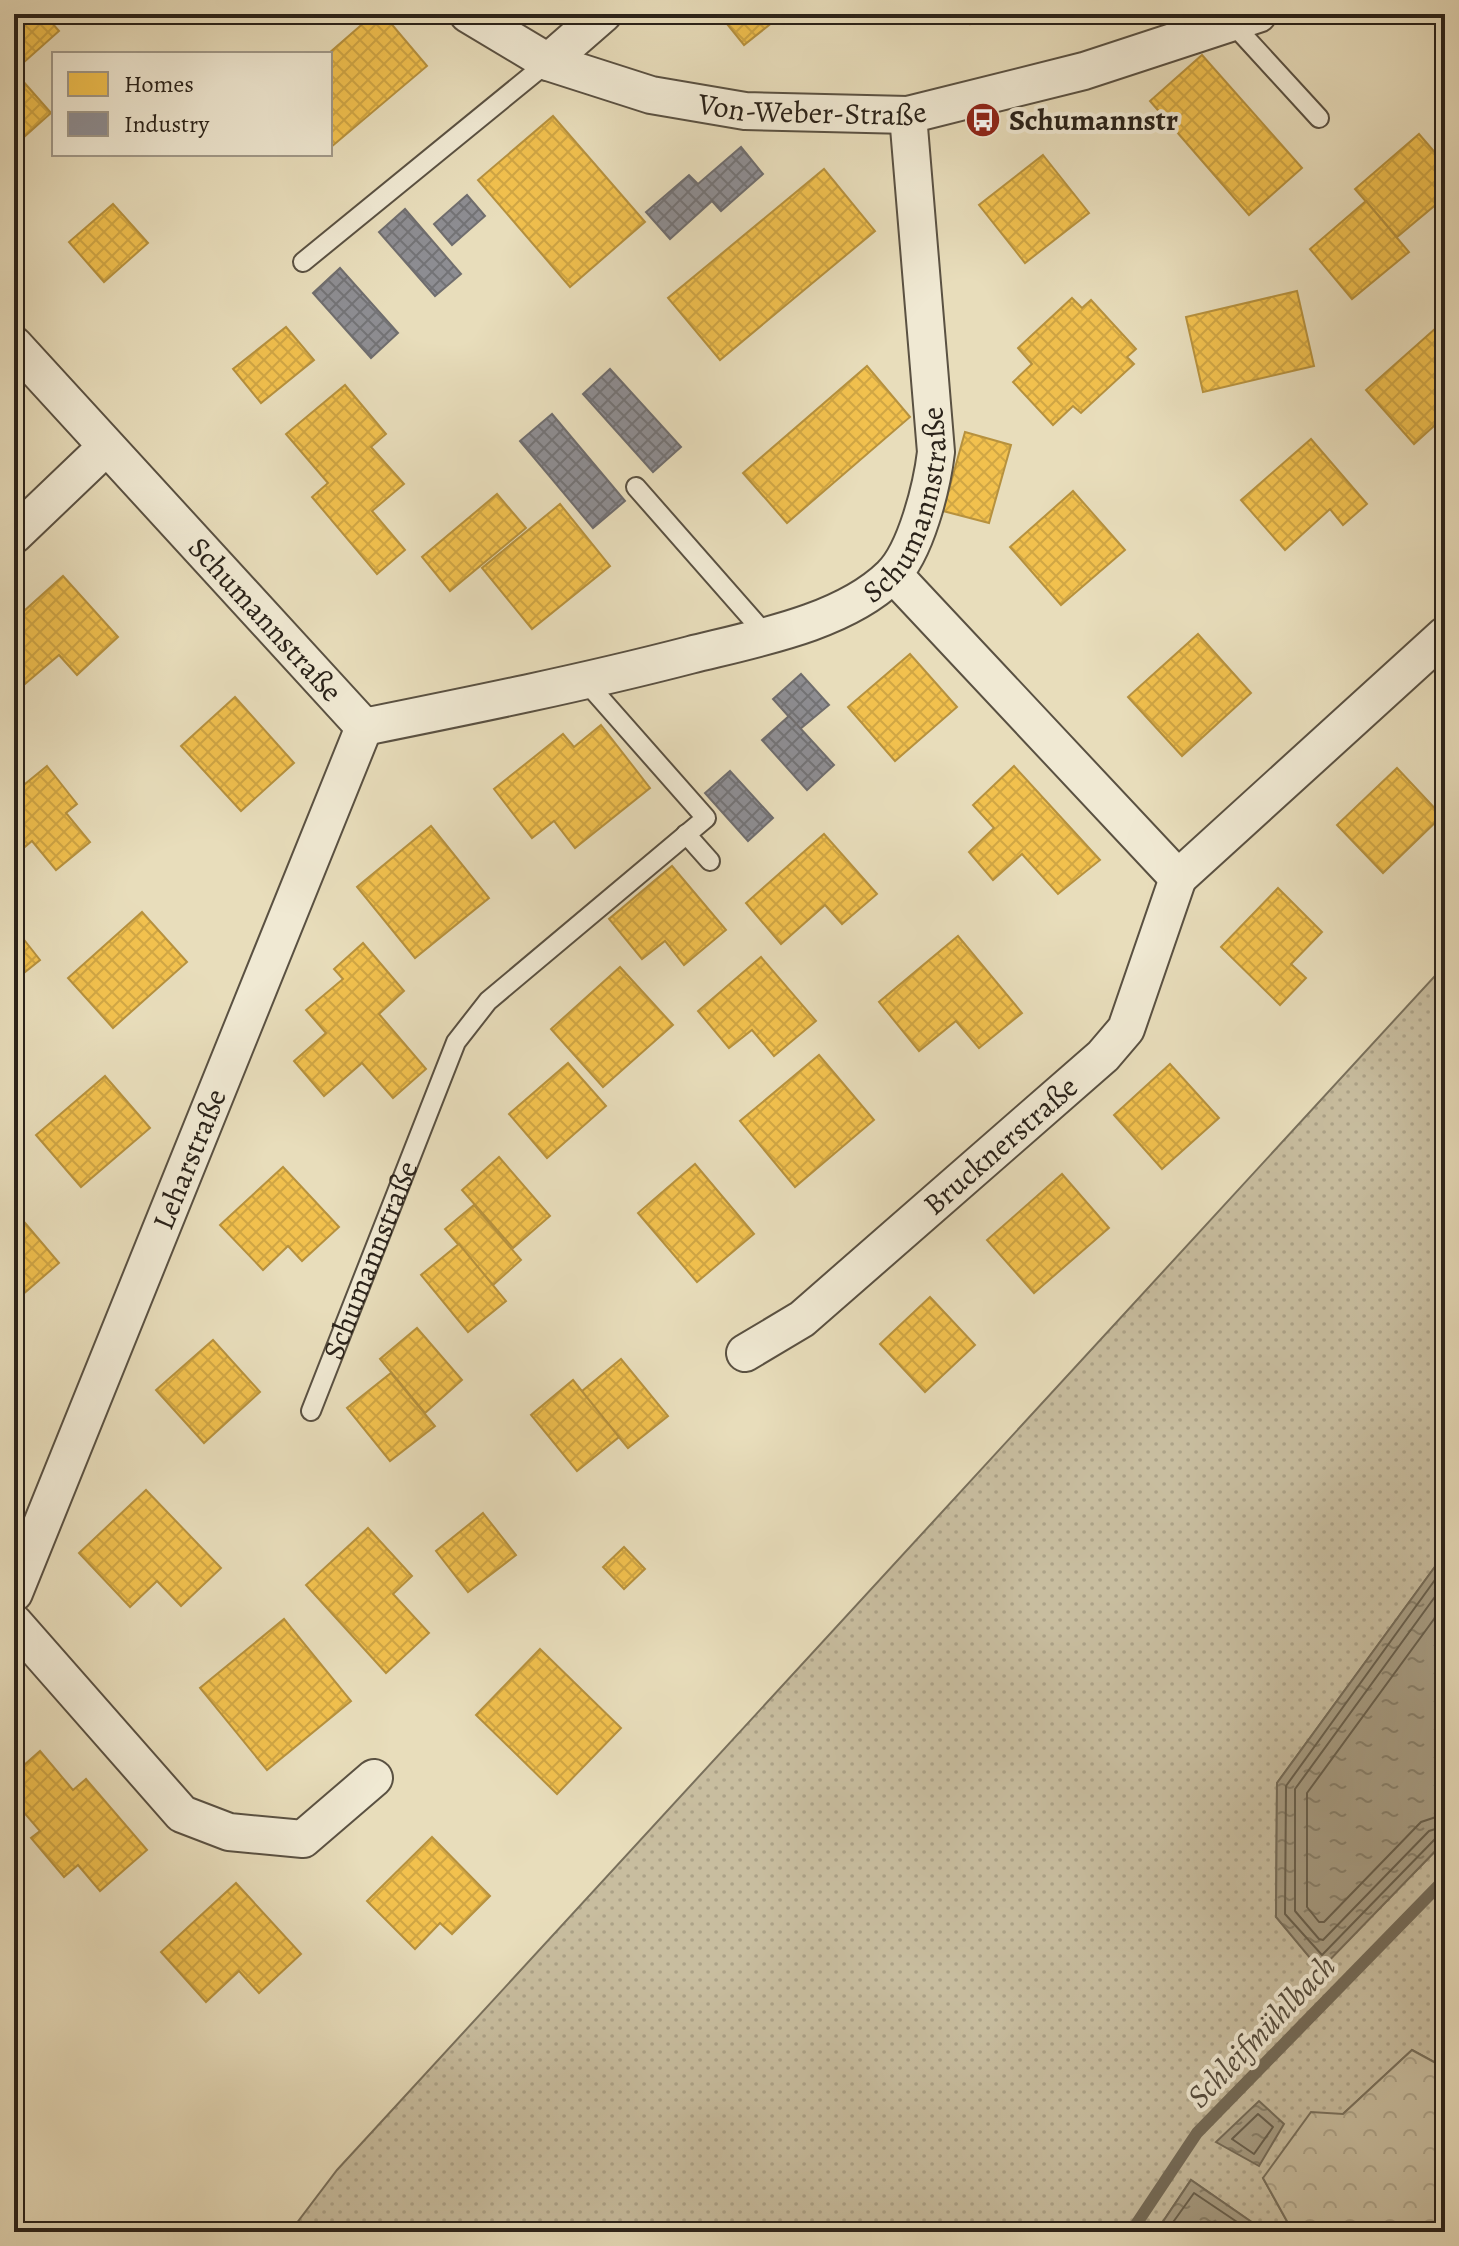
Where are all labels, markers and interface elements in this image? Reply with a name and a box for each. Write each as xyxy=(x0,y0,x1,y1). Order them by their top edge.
legend xyxy=(52,52,332,156)
text: Homes xyxy=(124,68,194,100)
street label: Von-Weber-Straße xyxy=(694,83,931,135)
place label: Schumannstr xyxy=(1009,100,1178,140)
bus stop icon: Schumannstr xyxy=(964,101,1002,139)
text: Industry xyxy=(124,108,210,140)
street label: Schumannstraße xyxy=(855,405,956,612)
street label: Schumannstraße xyxy=(179,528,351,710)
street label: Brucknerstraße xyxy=(915,1067,1086,1224)
street label: Leharstraße xyxy=(143,1083,236,1235)
street label: Schumannstraße xyxy=(313,1155,427,1366)
water label: Schleifmühlbach xyxy=(1177,1945,1345,2117)

